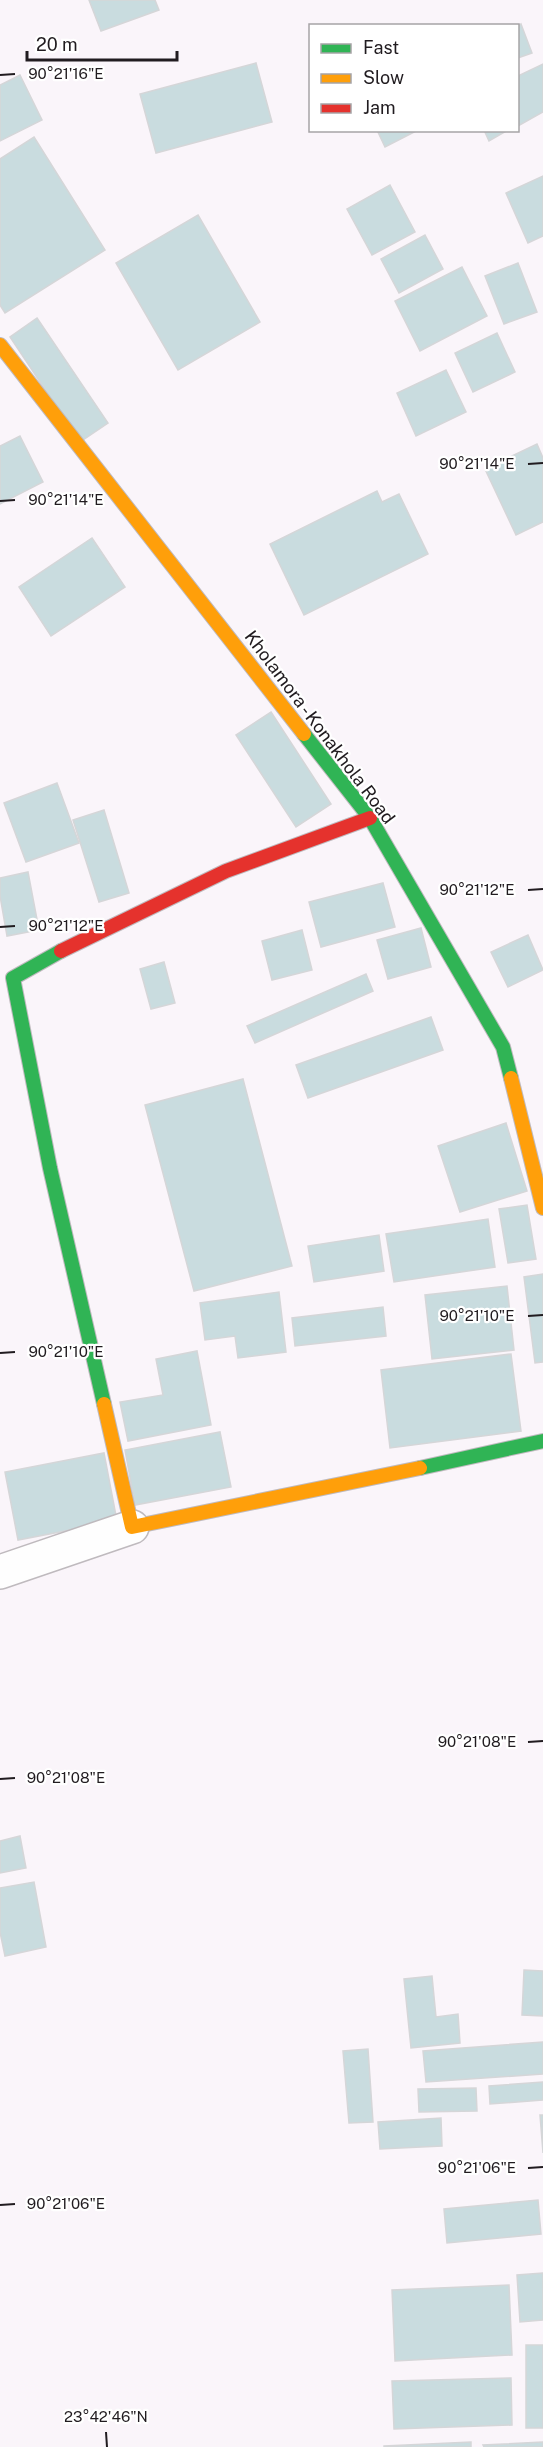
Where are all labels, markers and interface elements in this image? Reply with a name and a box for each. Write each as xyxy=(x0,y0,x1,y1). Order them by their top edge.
scale bar xyxy=(27,24,177,62)
legend xyxy=(309,24,519,132)
text: 20 m xyxy=(36,34,78,55)
text: Fast xyxy=(363,37,399,58)
text: 90°21'16"E xyxy=(28,65,104,82)
text: Slow xyxy=(363,67,404,88)
text: Jam xyxy=(363,97,396,118)
text: 90°21'14"E xyxy=(439,455,515,472)
text: 90°21'14"E xyxy=(28,491,104,508)
street label: Kholamora - Konakhola Road xyxy=(240,626,400,828)
text: 90°21'12"E xyxy=(440,881,514,898)
text: 90°21'12"E xyxy=(29,917,103,934)
text: 90°21'10"E xyxy=(439,1307,515,1324)
text: 90°21'10"E xyxy=(28,1343,104,1360)
text: 90°21'08"E xyxy=(438,1733,516,1750)
text: 90°21'08"E xyxy=(27,1769,105,1786)
text: 90°21'06"E xyxy=(438,2159,516,2176)
text: 90°21'06"E xyxy=(27,2195,105,2212)
text: 23°42'46"N xyxy=(64,2408,148,2425)

